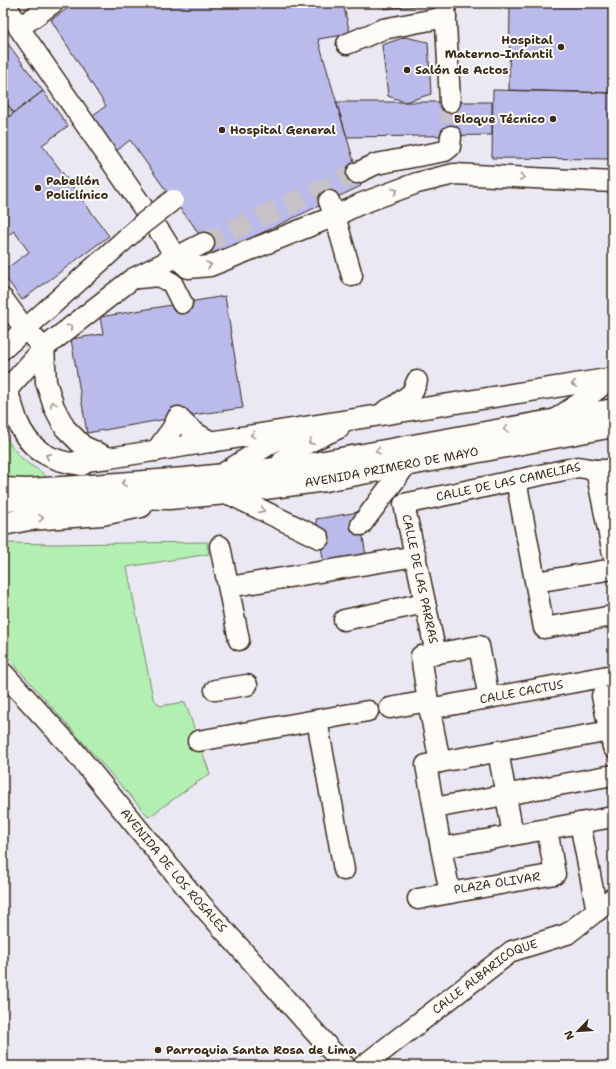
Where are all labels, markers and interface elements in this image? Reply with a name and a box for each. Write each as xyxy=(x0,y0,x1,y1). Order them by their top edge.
place label: Hospital Materno-Infantil xyxy=(445,32,553,62)
marker: Hospital Materno-Infantil xyxy=(556,42,566,52)
place label: Salón de Actos xyxy=(415,62,509,78)
marker: Salón de Actos xyxy=(402,65,412,75)
place label: Bloque Técnico xyxy=(454,111,545,127)
marker: Bloque Técnico xyxy=(548,114,558,124)
place label: Hospital General xyxy=(230,122,336,138)
marker: Hospital General xyxy=(217,125,227,135)
place label: Pabellón Policlínico xyxy=(46,173,109,203)
one-way arrow xyxy=(519,173,525,182)
marker: Pabellón Policlínico xyxy=(33,183,43,193)
one-way arrow xyxy=(391,188,398,196)
one-way arrow xyxy=(206,262,212,270)
one-way arrow xyxy=(65,325,72,332)
one-way arrow xyxy=(571,379,578,388)
one-way arrow xyxy=(50,401,58,408)
one-way arrow xyxy=(503,424,509,433)
one-way arrow xyxy=(250,430,256,439)
one-way arrow xyxy=(308,437,315,444)
street label: AVENIDA PRIMERO DE MAYO xyxy=(304,443,480,491)
one-way arrow xyxy=(375,446,381,455)
one-way arrow xyxy=(45,453,52,461)
street label: CALLE DE LAS CAMELIAS xyxy=(435,459,582,505)
one-way arrow xyxy=(121,478,127,487)
one-way arrow xyxy=(258,505,266,513)
street label: CALLE DE LAS PARRAS xyxy=(398,513,442,646)
one-way arrow xyxy=(38,514,44,523)
street label: CALLE CACTUS xyxy=(478,676,565,707)
street label: AVENIDA DE LOS ROSALES xyxy=(117,805,231,936)
street label: PLAZA OLIVAR xyxy=(453,868,541,898)
street label: CALLE ALBARICOQUE xyxy=(429,936,540,1018)
north arrow xyxy=(558,1011,598,1051)
text: N xyxy=(561,1028,578,1042)
place label: Parroquia Santa Rosa de Lima xyxy=(166,1042,358,1058)
marker: Parroquia Santa Rosa de Lima xyxy=(153,1045,163,1055)

